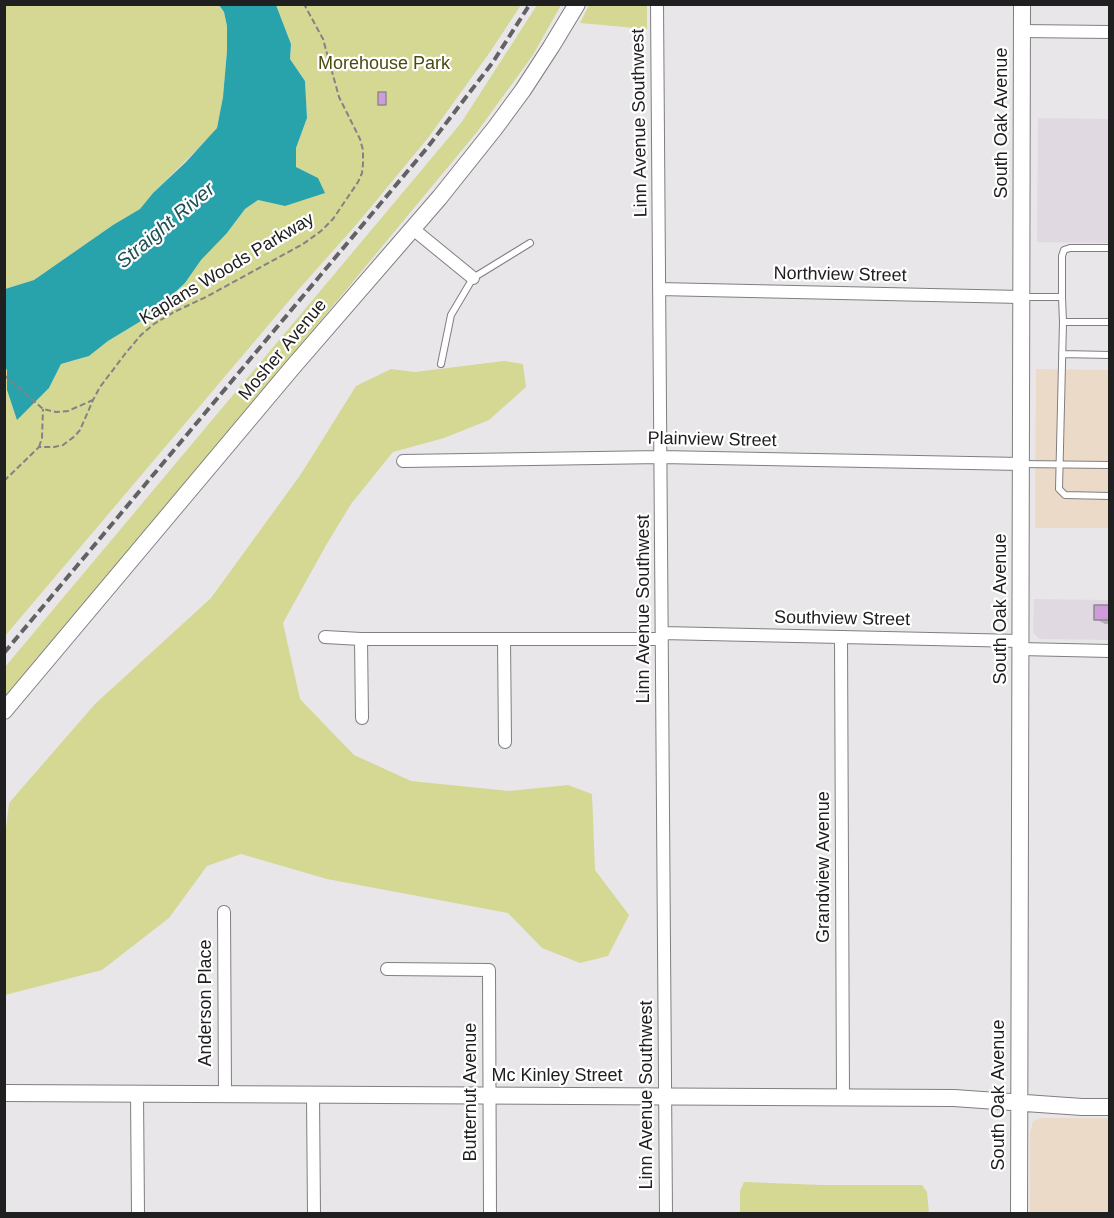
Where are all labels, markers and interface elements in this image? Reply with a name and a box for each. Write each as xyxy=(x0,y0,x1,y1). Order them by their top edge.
street label: Linn Avenue Southwest xyxy=(628,28,652,218)
street label: South Oak Avenue xyxy=(991,48,1013,198)
park label: Morehouse Park xyxy=(318,53,450,75)
water label: Straight River xyxy=(112,178,220,274)
street label: Kaplans Woods Parkway xyxy=(136,208,318,330)
street label: Northview Street xyxy=(773,263,907,287)
street label: Mosher Avenue xyxy=(234,295,332,405)
street label: Plainview Street xyxy=(647,428,777,452)
street label: Linn Avenue Southwest xyxy=(633,515,655,703)
street label: South Oak Avenue xyxy=(990,534,1012,684)
street label: Southview Street xyxy=(774,607,910,631)
street label: Grandview Avenue xyxy=(813,791,835,943)
street label: Anderson Place xyxy=(195,939,217,1067)
street label: Linn Avenue Southwest xyxy=(636,1001,658,1189)
street label: South Oak Avenue xyxy=(988,1020,1010,1170)
street label: Butternut Avenue xyxy=(460,1023,482,1161)
street label: Mc Kinley Street xyxy=(491,1065,623,1087)

